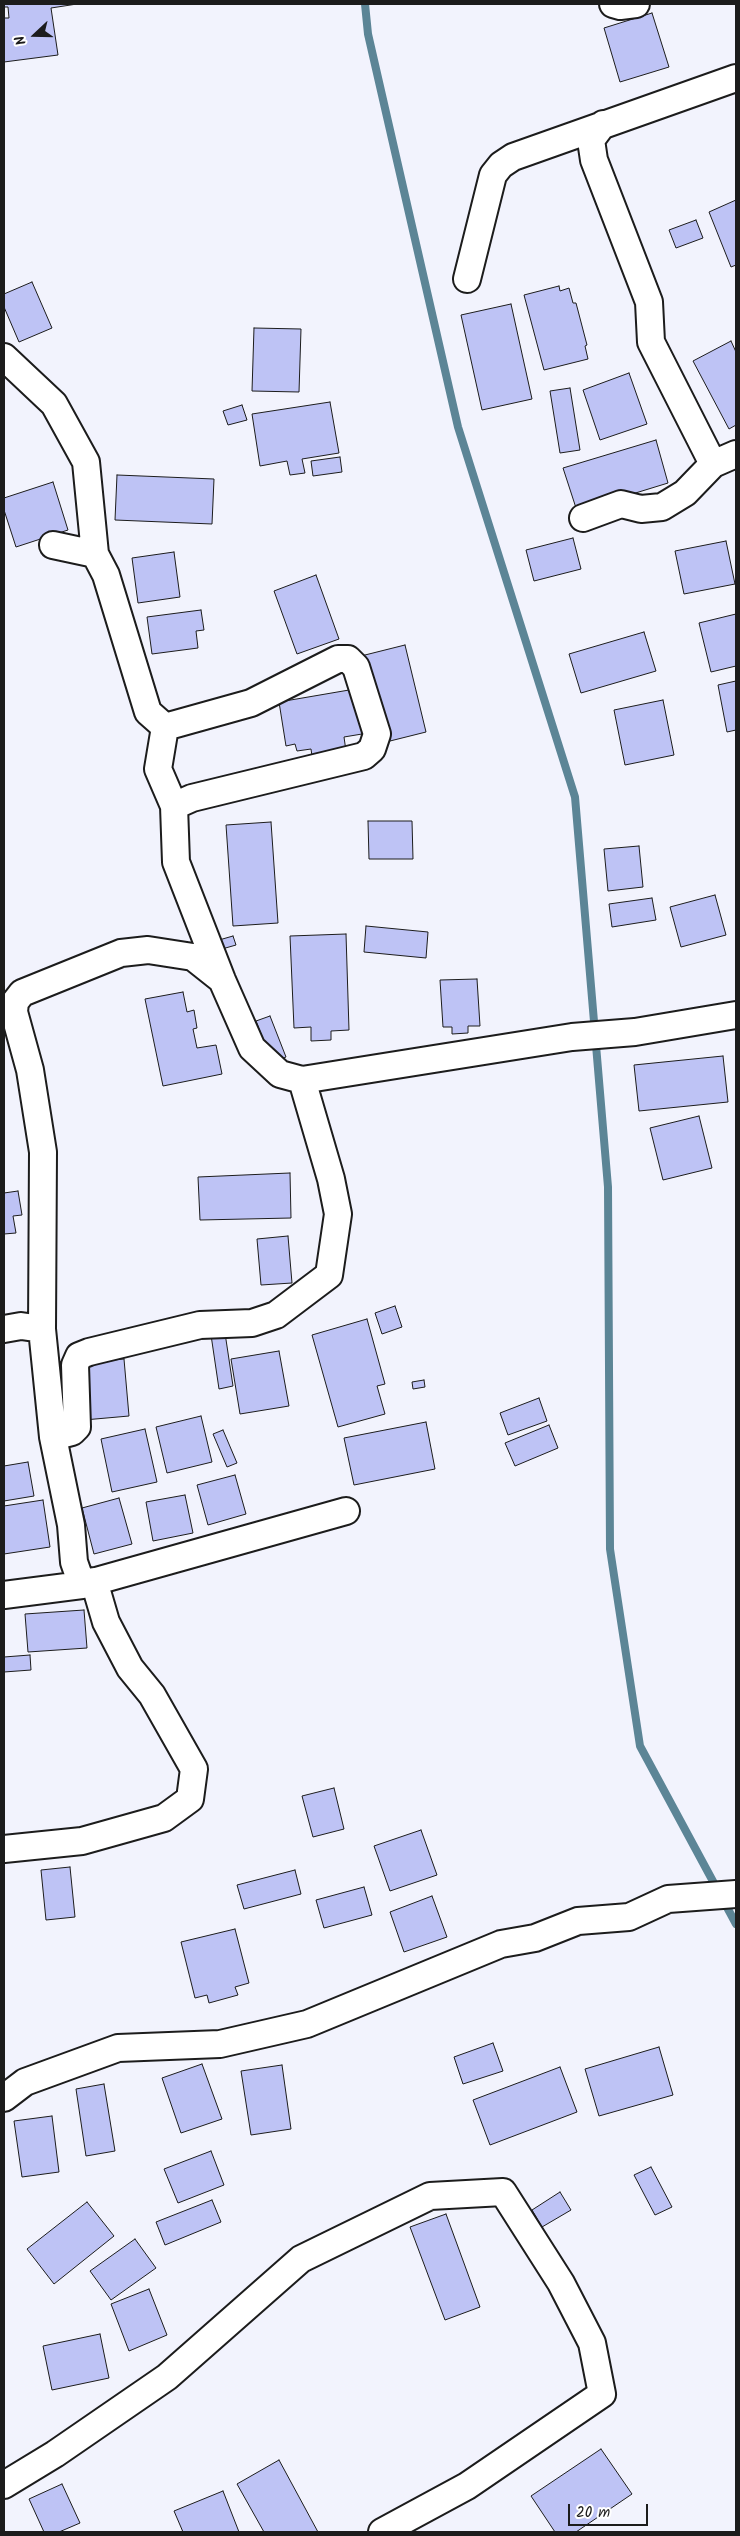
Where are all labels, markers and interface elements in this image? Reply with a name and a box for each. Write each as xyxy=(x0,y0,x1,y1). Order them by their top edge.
north arrow xyxy=(10,10,60,60)
text: N xyxy=(9,32,33,48)
scale bar xyxy=(570,2494,650,2526)
text: 20 m xyxy=(576,2501,610,2525)

